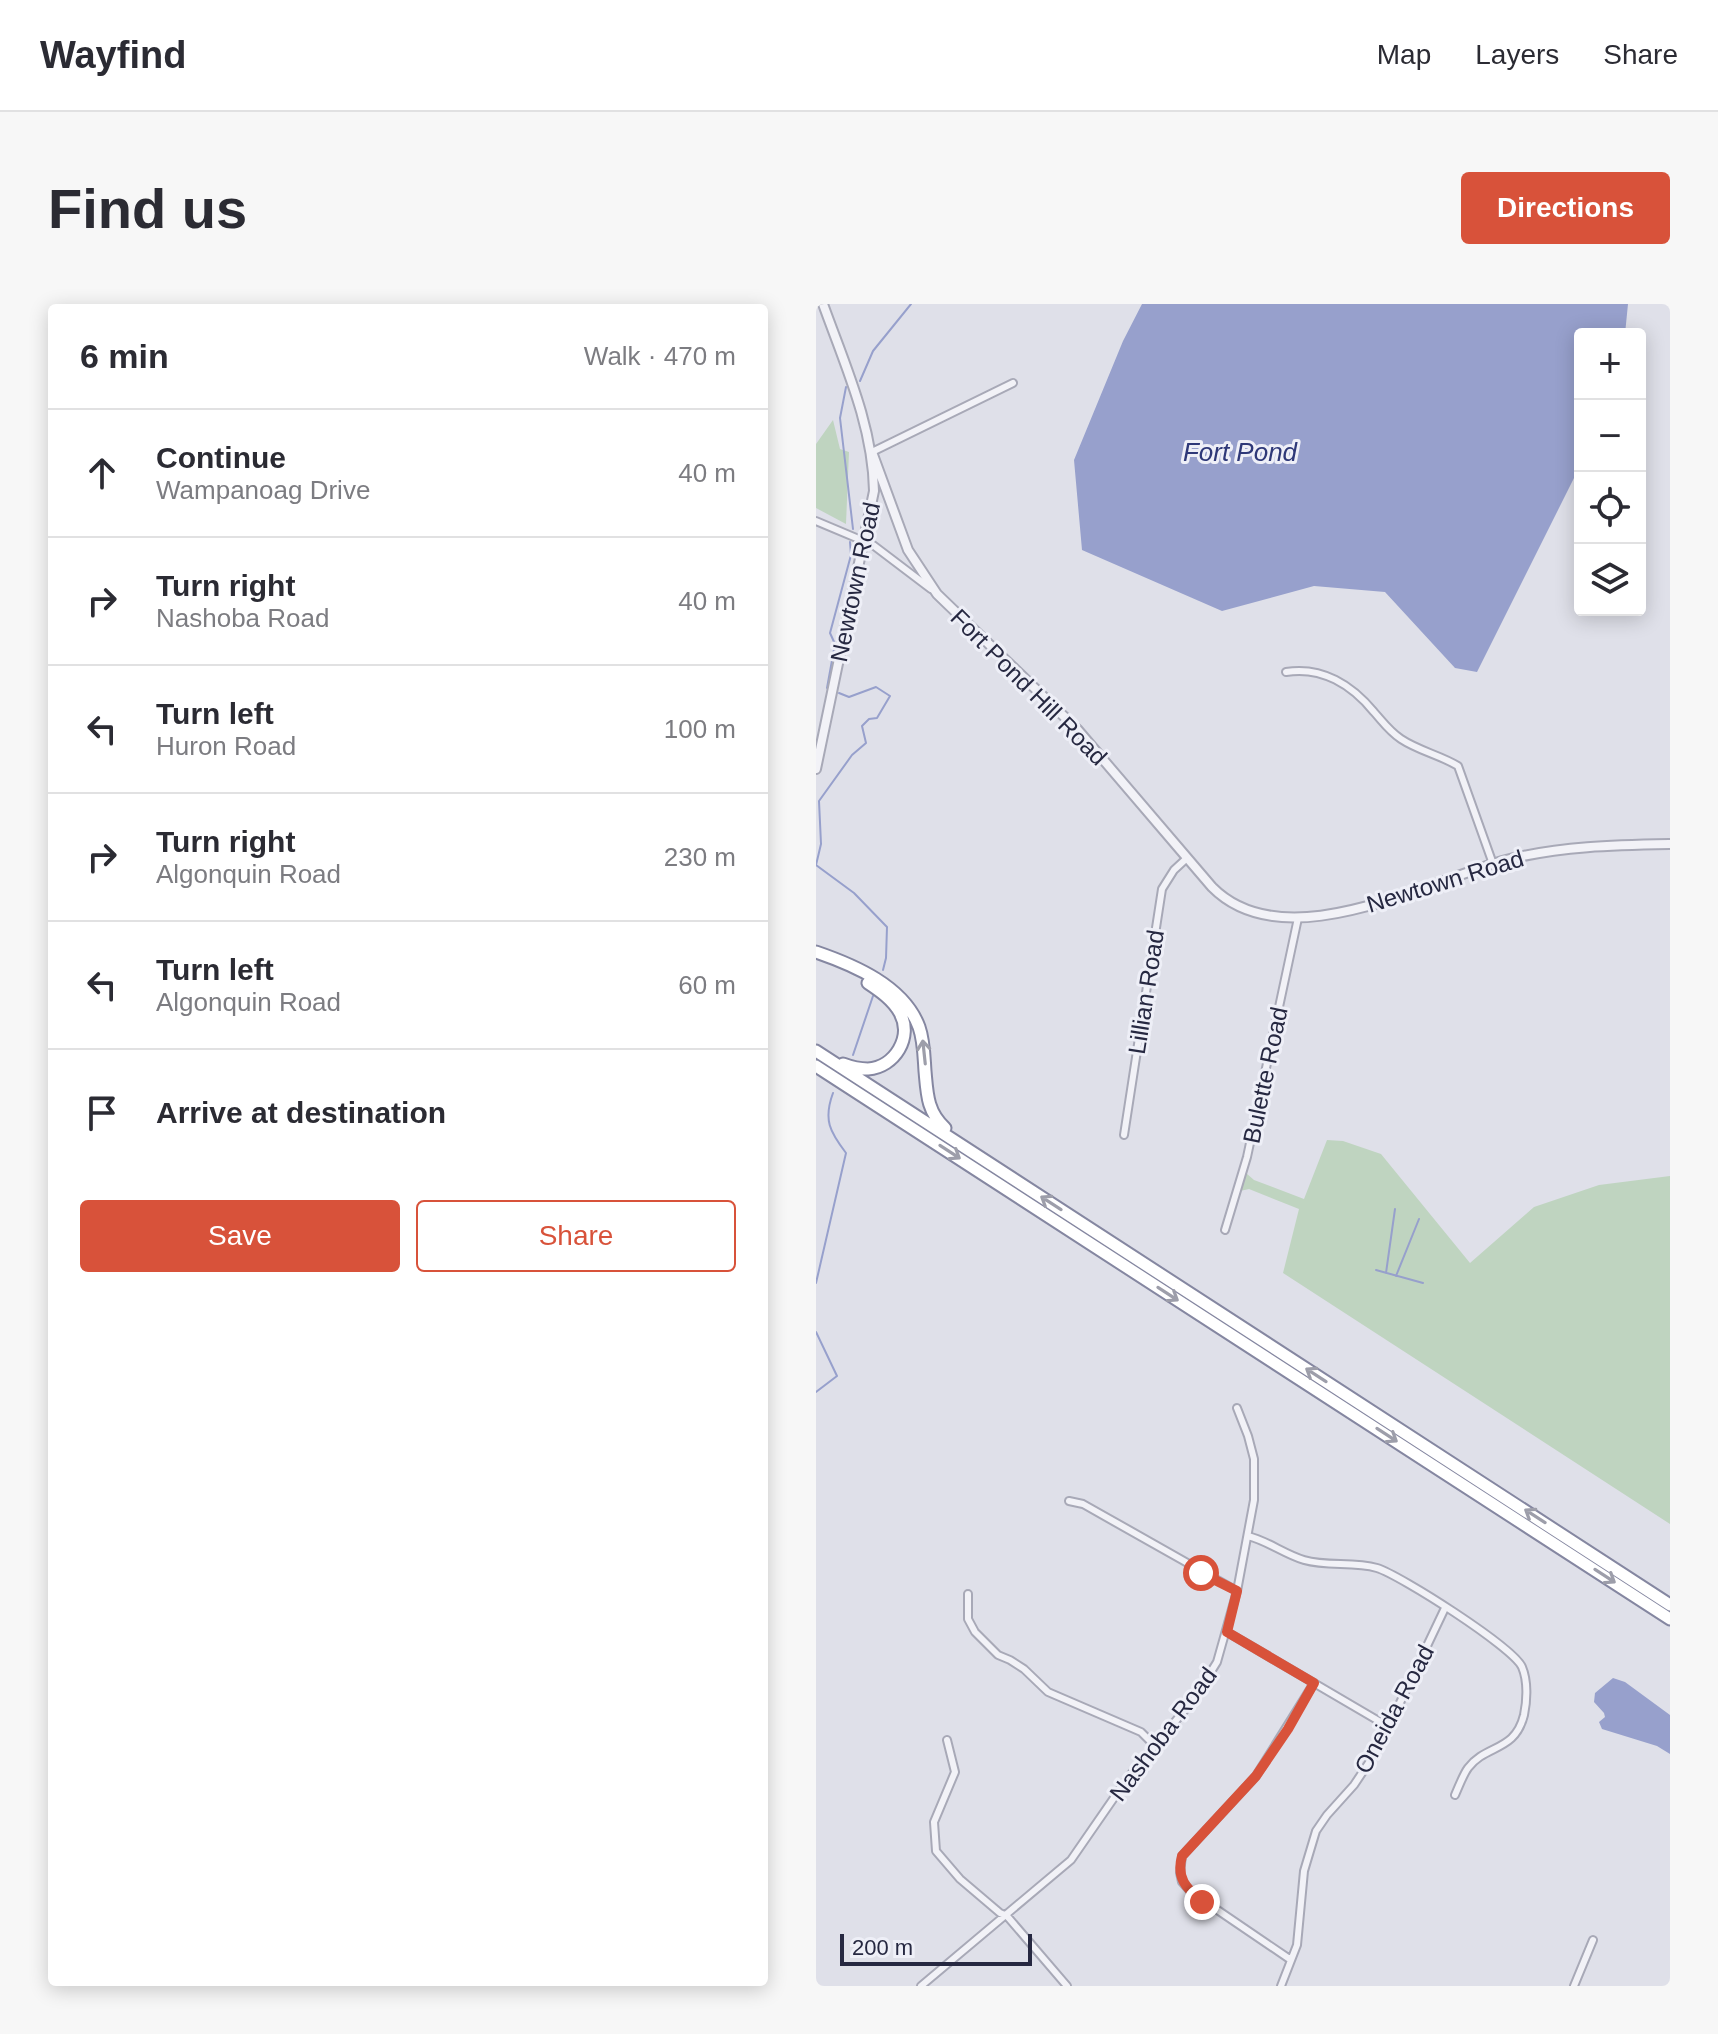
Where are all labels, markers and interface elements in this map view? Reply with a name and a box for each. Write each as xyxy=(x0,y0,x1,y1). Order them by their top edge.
text: Wayfind xyxy=(40,34,186,76)
text: Map xyxy=(1377,39,1431,70)
text: Layers xyxy=(1475,39,1559,70)
text: Share xyxy=(1603,39,1678,70)
button: Directions xyxy=(1461,172,1670,244)
text: Find us xyxy=(48,177,247,240)
map controls xyxy=(1574,328,1646,616)
button: + xyxy=(1574,328,1646,400)
text: 6 min xyxy=(80,337,169,375)
text: Walk · 470 m xyxy=(584,341,736,371)
button: − xyxy=(1574,400,1646,472)
water label: Fort Pond xyxy=(1183,437,1299,467)
text: Continue xyxy=(156,441,286,474)
icon: ahead xyxy=(80,451,124,495)
text: 40 m xyxy=(678,458,736,488)
button: locate xyxy=(1574,472,1646,544)
text: Wampanoag Drive xyxy=(156,475,370,505)
street label: Newtown Road xyxy=(825,500,885,664)
button: layers xyxy=(1574,544,1646,616)
text: Turn right xyxy=(156,569,295,602)
icon: right xyxy=(80,579,124,623)
text: 40 m xyxy=(678,586,736,616)
text: Nashoba Road xyxy=(156,603,329,633)
street label: Fort Pond Hill Road xyxy=(945,603,1113,771)
text: Turn left xyxy=(156,697,274,730)
icon: left xyxy=(80,707,124,751)
text: 100 m xyxy=(664,714,736,744)
text: Huron Road xyxy=(156,731,296,761)
text: Turn right xyxy=(156,825,295,858)
icon: right xyxy=(80,835,124,879)
text: 230 m xyxy=(664,842,736,872)
street label: Newtown Road xyxy=(1363,844,1527,918)
text: Algonquin Road xyxy=(156,859,341,889)
street label: Lillian Road xyxy=(1123,928,1169,1056)
text: Turn left xyxy=(156,953,274,986)
icon: left xyxy=(80,963,124,1007)
text: 60 m xyxy=(678,970,736,1000)
text: Algonquin Road xyxy=(156,987,341,1017)
street label: Bulette Road xyxy=(1237,1004,1293,1146)
one-way arrow xyxy=(916,1039,931,1066)
icon: arrive xyxy=(80,1091,124,1135)
text: Arrive at destination xyxy=(156,1096,446,1129)
one-way arrow xyxy=(938,1145,961,1161)
one-way arrow xyxy=(1040,1195,1063,1211)
button: Save xyxy=(80,1200,400,1272)
button: Share xyxy=(416,1200,736,1272)
one-way arrow xyxy=(1157,1285,1179,1302)
one-way arrow xyxy=(1305,1367,1328,1383)
one-way arrow xyxy=(1375,1427,1398,1443)
one-way arrow xyxy=(1524,1508,1546,1525)
route start xyxy=(1183,1555,1219,1591)
one-way arrow xyxy=(1593,1568,1616,1584)
street label: Oneida Road xyxy=(1349,1640,1439,1778)
street label: Nashoba Road xyxy=(1104,1662,1222,1806)
route end xyxy=(1184,1884,1220,1920)
scale bar xyxy=(840,1930,1032,1966)
text: 200 m xyxy=(852,1935,913,1960)

